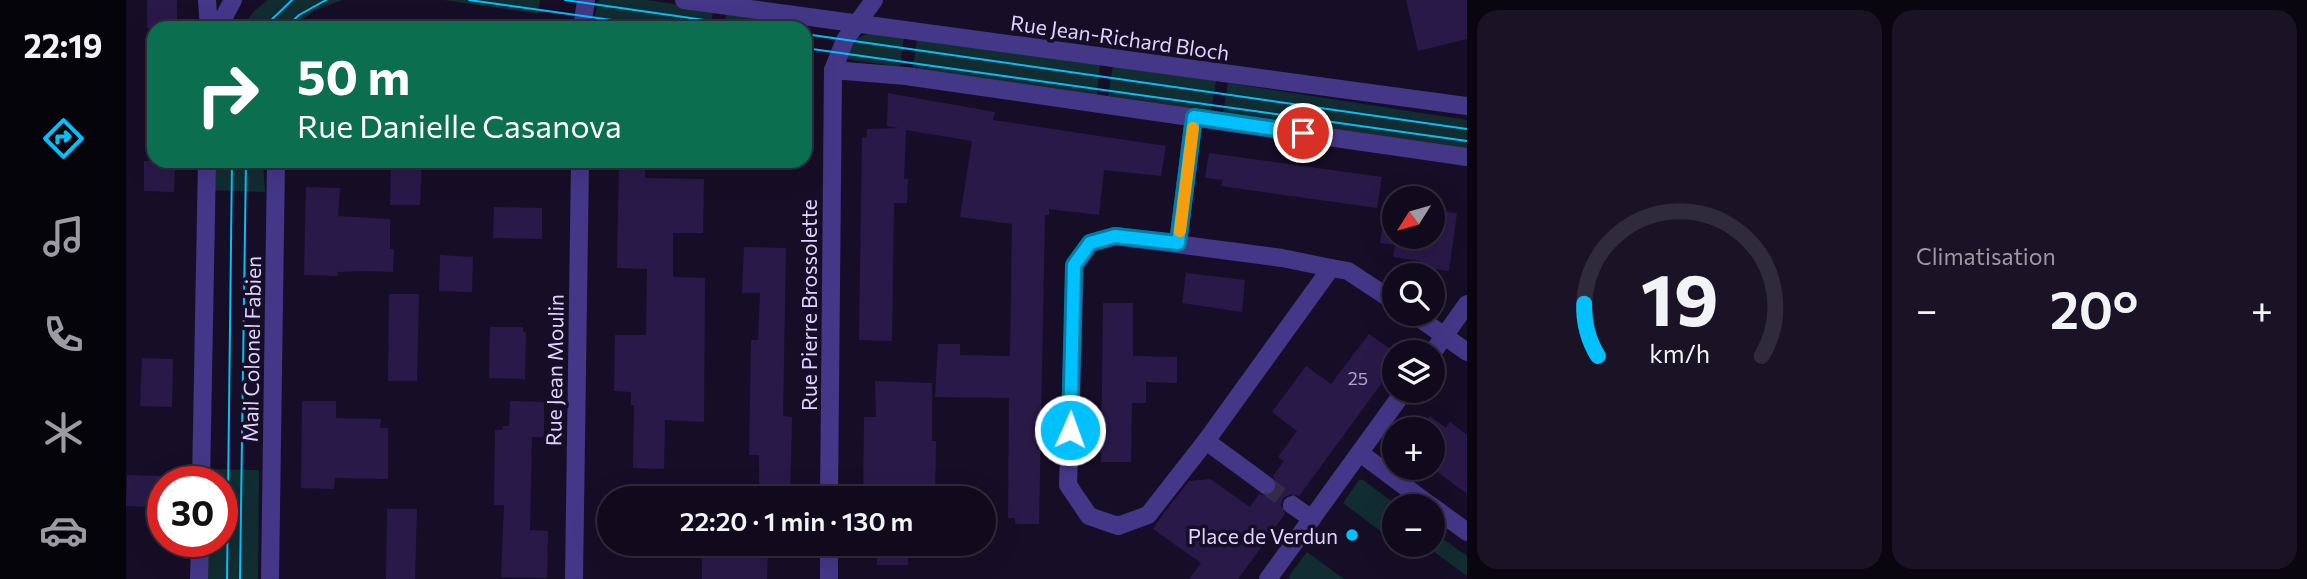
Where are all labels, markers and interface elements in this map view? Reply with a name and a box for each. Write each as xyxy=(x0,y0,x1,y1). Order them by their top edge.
street label: Rue Jean-Richard Bloch xyxy=(1009,9,1231,65)
text: 22:19 xyxy=(23,25,103,65)
text: 50 m xyxy=(297,45,410,105)
icon: right xyxy=(182,49,273,140)
pin xyxy=(1273,103,1333,163)
text: Rue Danielle Casanova xyxy=(297,105,622,145)
icon: directions xyxy=(39,114,88,163)
icon: arrive xyxy=(1284,114,1322,152)
north arrow xyxy=(1382,186,1446,248)
map controls xyxy=(1382,186,1445,557)
street label: Rue Pierre Brossolette xyxy=(796,199,821,411)
icon: music xyxy=(39,212,88,261)
text: Climatisation xyxy=(1916,242,2056,270)
text: 19 xyxy=(1641,252,1718,341)
street label: Mail Colonel Fabien xyxy=(237,256,265,442)
button: search xyxy=(1382,263,1445,326)
text: 20° xyxy=(2050,276,2139,340)
text: − xyxy=(1916,285,1938,332)
text: + xyxy=(2251,285,2273,332)
street label: Rue Jean Moulin xyxy=(540,294,568,446)
icon: phone xyxy=(39,310,88,359)
text: km/h xyxy=(1649,337,1710,367)
button: layers xyxy=(1382,340,1445,403)
house number: 25 xyxy=(1348,367,1368,389)
position arrow xyxy=(1033,393,1107,467)
icon: climate xyxy=(39,408,88,457)
button: + xyxy=(1382,417,1445,480)
speed limit sign: 30 xyxy=(147,466,238,557)
button: − xyxy=(1382,494,1445,557)
text: 22:20 · 1 min · 130 m xyxy=(680,505,913,536)
icon: car xyxy=(39,506,88,555)
place label: Place de Verdun xyxy=(1188,523,1338,548)
marker: Place de Verdun xyxy=(1344,527,1360,543)

